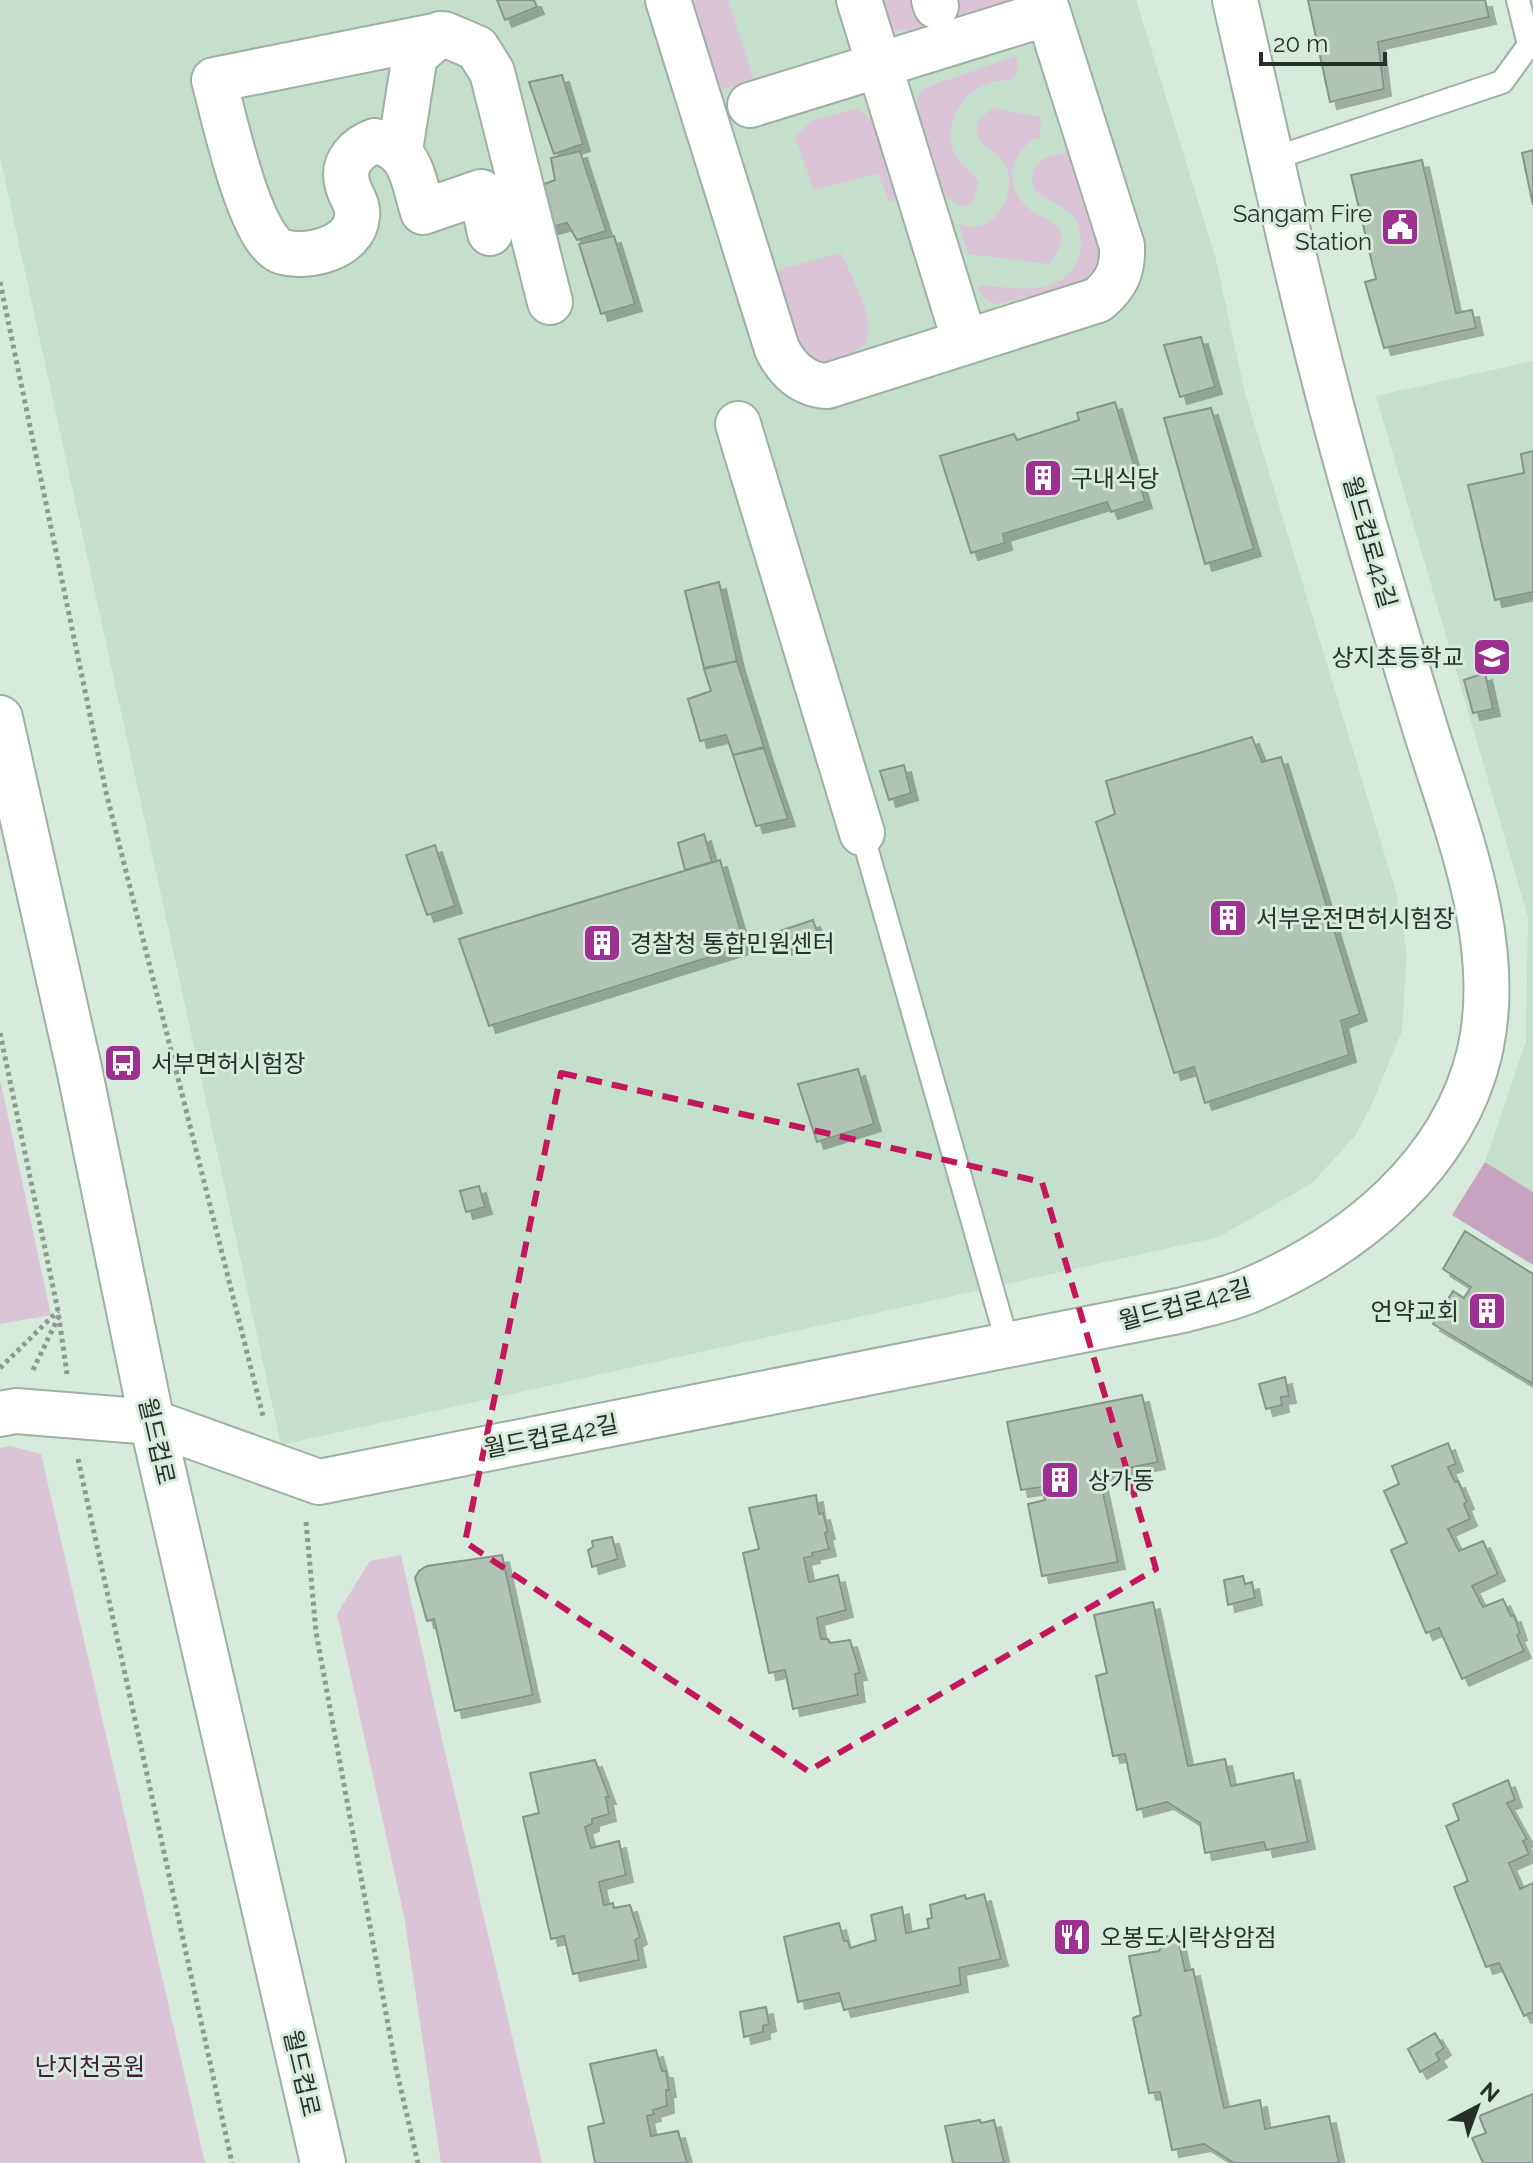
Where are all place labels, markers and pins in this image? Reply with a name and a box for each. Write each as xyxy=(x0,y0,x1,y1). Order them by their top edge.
place label: Sangam Fire Station xyxy=(1233,199,1372,256)
public building icon: Sangam Fire Station xyxy=(1379,206,1421,248)
building icon: 구내식당 xyxy=(1022,457,1064,499)
place label: 구내식당 xyxy=(1071,464,1159,493)
school or university icon: 상지초등학교 xyxy=(1471,636,1513,678)
place label: 상지초등학교 xyxy=(1332,643,1464,672)
building icon: 서부운전면허시험장 xyxy=(1207,897,1249,939)
place label: 서부운전면허시험장 xyxy=(1256,904,1455,933)
building icon: 경찰청 통합민원센터 xyxy=(581,922,623,964)
place label: 경찰청 통합민원센터 xyxy=(630,929,835,958)
bus stop icon: 서부면허시험장 xyxy=(102,1042,144,1084)
place label: 서부면허시험장 xyxy=(151,1049,306,1078)
building icon: 언약교회 xyxy=(1466,1290,1508,1332)
place label: 언약교회 xyxy=(1371,1297,1459,1326)
building icon: 상가동 xyxy=(1039,1459,1081,1501)
place label: 상가동 xyxy=(1088,1466,1154,1495)
restaurant icon: 오봉도시락상암점 xyxy=(1051,1916,1093,1958)
place label: 오봉도시락상암점 xyxy=(1100,1923,1277,1952)

